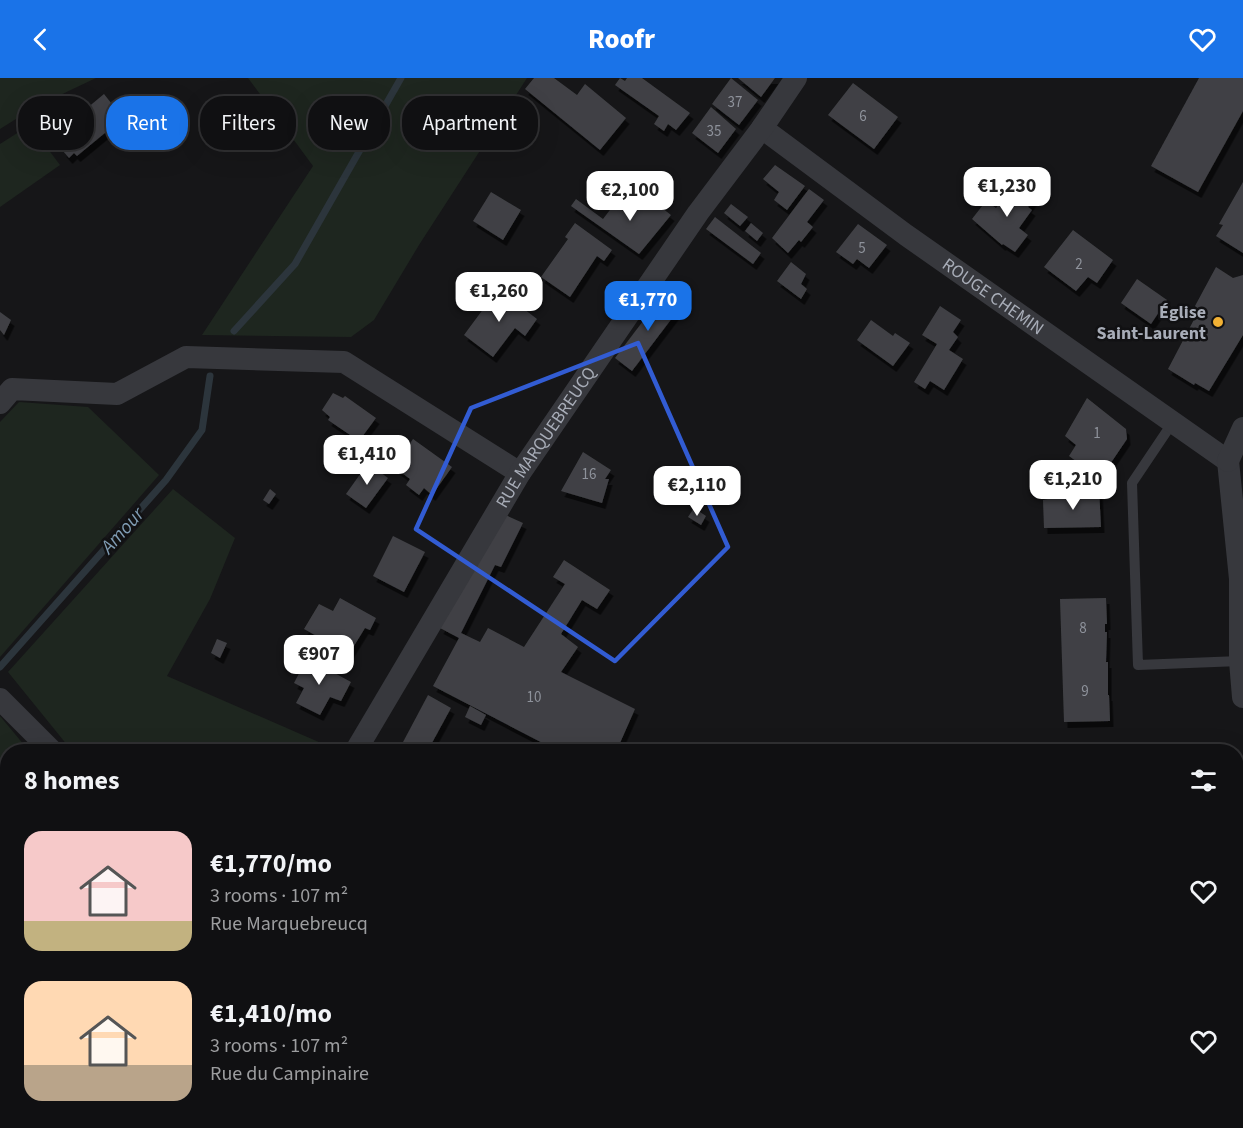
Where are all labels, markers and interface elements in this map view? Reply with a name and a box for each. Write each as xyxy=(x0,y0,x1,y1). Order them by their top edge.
text: Roofr xyxy=(588,20,655,59)
icon: back xyxy=(24,23,57,56)
icon: heart xyxy=(1186,23,1219,56)
house number: 37 xyxy=(728,92,742,113)
chip: Buy xyxy=(18,96,94,150)
chip: Rent xyxy=(106,96,188,150)
chip: Filters xyxy=(200,96,296,150)
chip: New xyxy=(308,96,390,150)
chip: Apartment xyxy=(402,96,538,150)
house number: 6 xyxy=(859,106,867,127)
house number: 35 xyxy=(707,121,721,142)
pin: €1,230 xyxy=(958,167,1056,218)
pin: €2,100 xyxy=(581,171,679,222)
text: €1,230 xyxy=(978,172,1036,200)
text: €2,100 xyxy=(601,176,659,204)
house number: 5 xyxy=(858,238,866,259)
street label: ROUGE CHEMIN xyxy=(937,252,1049,341)
house number: 2 xyxy=(1075,254,1083,275)
pin: €1,260 xyxy=(450,272,548,323)
text: €1,260 xyxy=(470,277,528,305)
pin: €1,770 xyxy=(599,281,697,332)
text: €1,770 xyxy=(619,286,677,314)
place label: Église Saint-Laurent xyxy=(1096,300,1206,346)
marker: Église Saint-Laurent xyxy=(1211,315,1225,329)
street label: RUE MARQUEBREUCQ xyxy=(490,362,602,513)
house number: 1 xyxy=(1093,423,1101,444)
pin: €1,410 xyxy=(318,435,416,486)
text: €1,410 xyxy=(338,440,396,468)
pin: €1,210 xyxy=(1024,460,1122,511)
house number: 16 xyxy=(582,464,596,485)
text: €1,210 xyxy=(1044,465,1102,493)
pin: €2,110 xyxy=(648,466,746,517)
text: €2,110 xyxy=(668,471,726,499)
water label: Amour xyxy=(93,500,152,561)
house number: 8 xyxy=(1079,618,1087,639)
pin: €907 xyxy=(283,635,355,686)
text: €907 xyxy=(298,640,340,668)
house number: 9 xyxy=(1081,681,1089,702)
house number: 10 xyxy=(527,687,541,708)
text: 8 homes xyxy=(24,762,119,799)
icon: filters xyxy=(1187,764,1220,797)
text: €1,770/mo xyxy=(210,845,332,882)
icon: home xyxy=(72,855,144,927)
icon: heart xyxy=(1187,875,1220,908)
text: 3 rooms · 107 m² xyxy=(210,882,348,910)
text: Rue Marquebreucq xyxy=(210,910,368,938)
text: €1,410/mo xyxy=(210,995,332,1032)
icon: home xyxy=(72,1005,144,1077)
icon: heart xyxy=(1187,1025,1220,1058)
text: 3 rooms · 107 m² xyxy=(210,1032,348,1060)
text: Rue du Campinaire xyxy=(210,1060,369,1088)

